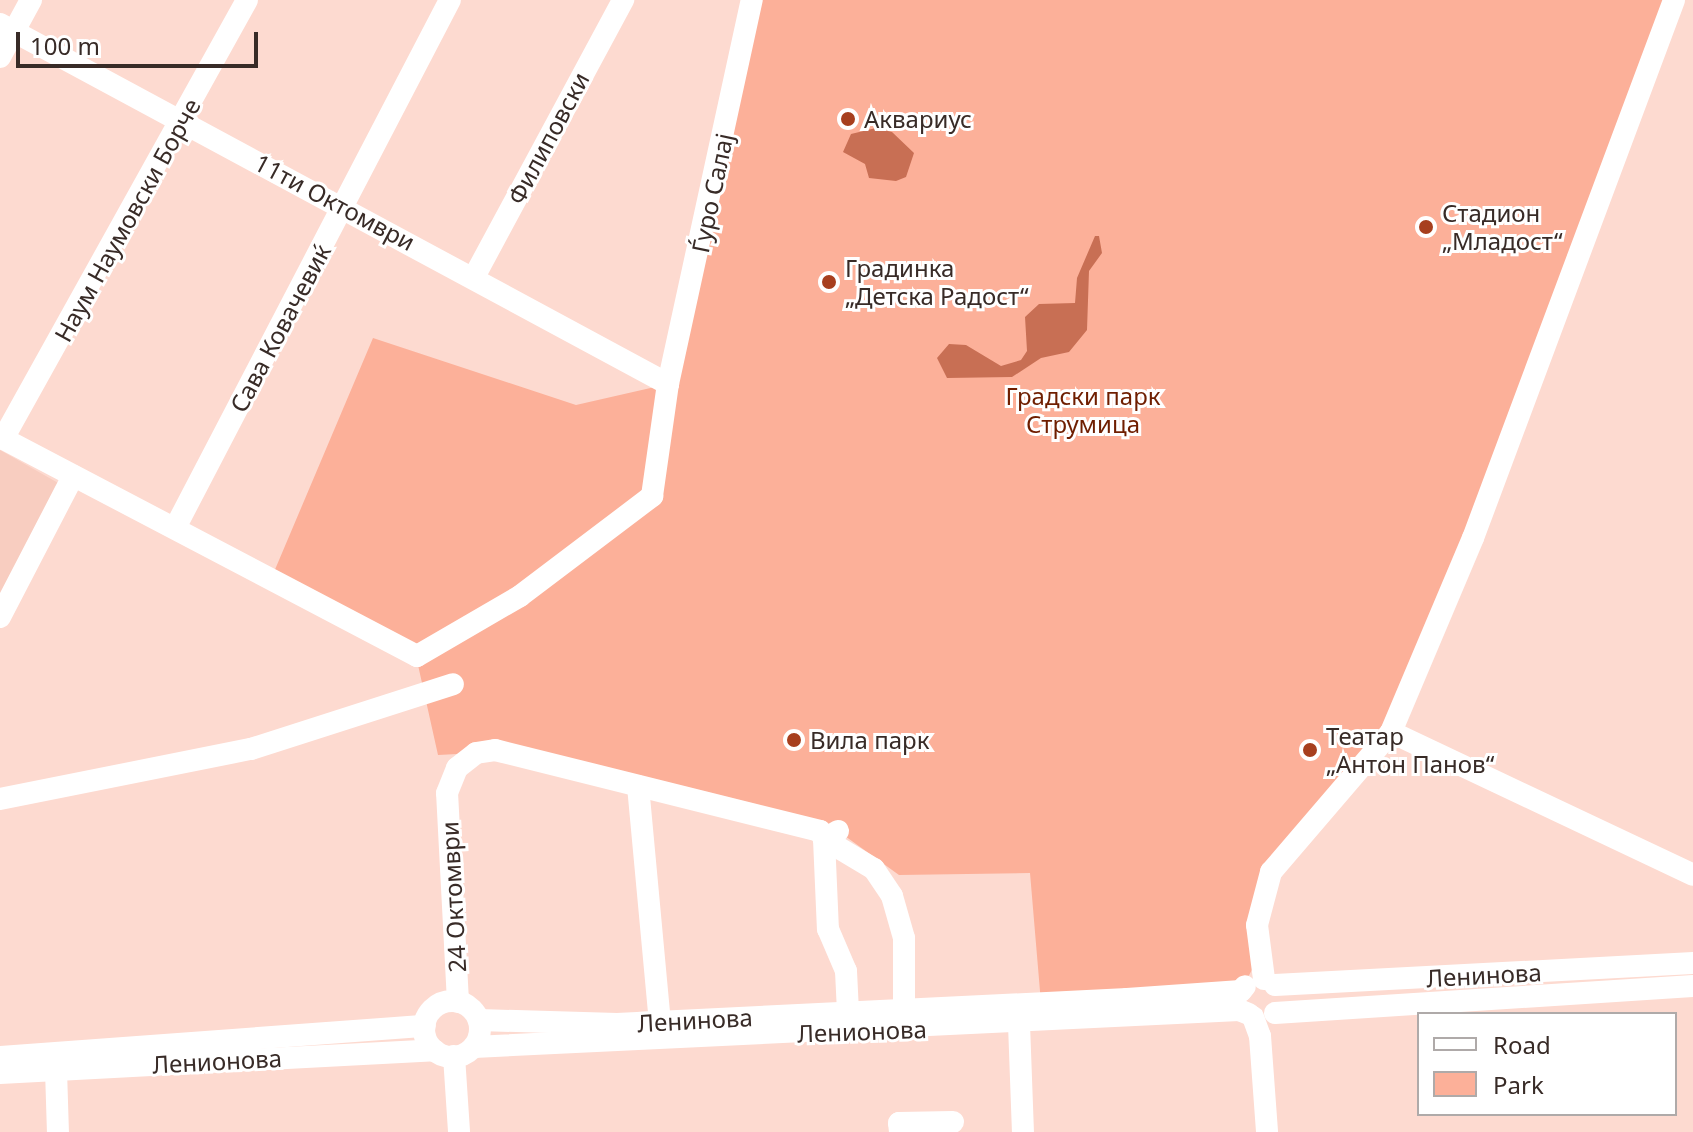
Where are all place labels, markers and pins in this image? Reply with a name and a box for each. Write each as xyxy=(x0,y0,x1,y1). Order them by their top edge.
place label: Аквариус xyxy=(864,105,972,133)
marker: Аквариус xyxy=(839,110,857,128)
place label: Стадион „Младост“ xyxy=(1442,199,1563,255)
marker: Стадион „Младост“ xyxy=(1417,218,1435,236)
place label: Градинка „Детска Радост“ xyxy=(845,254,1029,310)
marker: Градинка „Детска Радост“ xyxy=(820,273,838,291)
place label: Театар „Антон Панов“ xyxy=(1326,722,1494,778)
place label: Вила парк xyxy=(810,726,929,754)
marker: Вила парк xyxy=(785,731,803,749)
marker: Театар „Антон Панов“ xyxy=(1301,741,1319,759)

